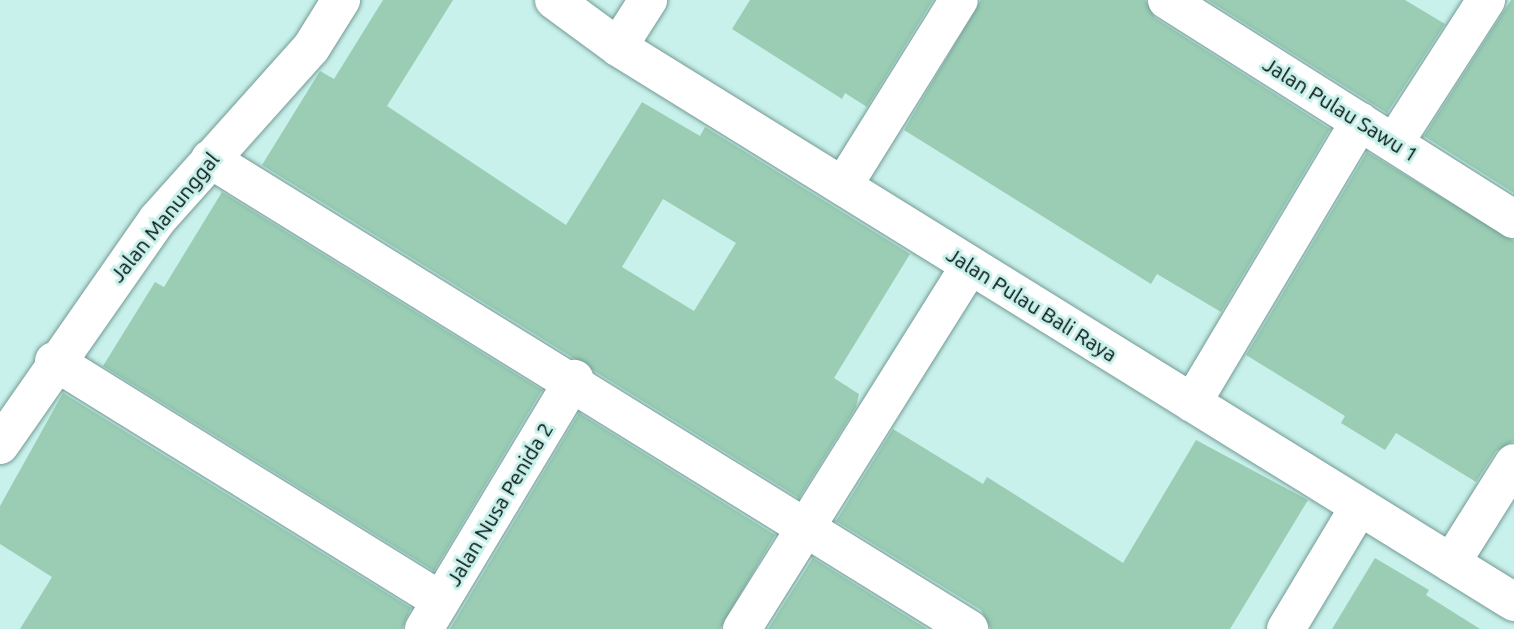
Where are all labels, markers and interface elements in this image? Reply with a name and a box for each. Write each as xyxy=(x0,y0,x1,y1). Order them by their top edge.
street label: Jalan Pulau Sawu 1 xyxy=(1259,51,1423,167)
street label: Jalan Manunggal xyxy=(104,147,224,287)
street label: Jalan Pulau Bali Raya xyxy=(942,241,1122,367)
street label: Jalan Nusa Penida 2 xyxy=(440,418,558,590)

